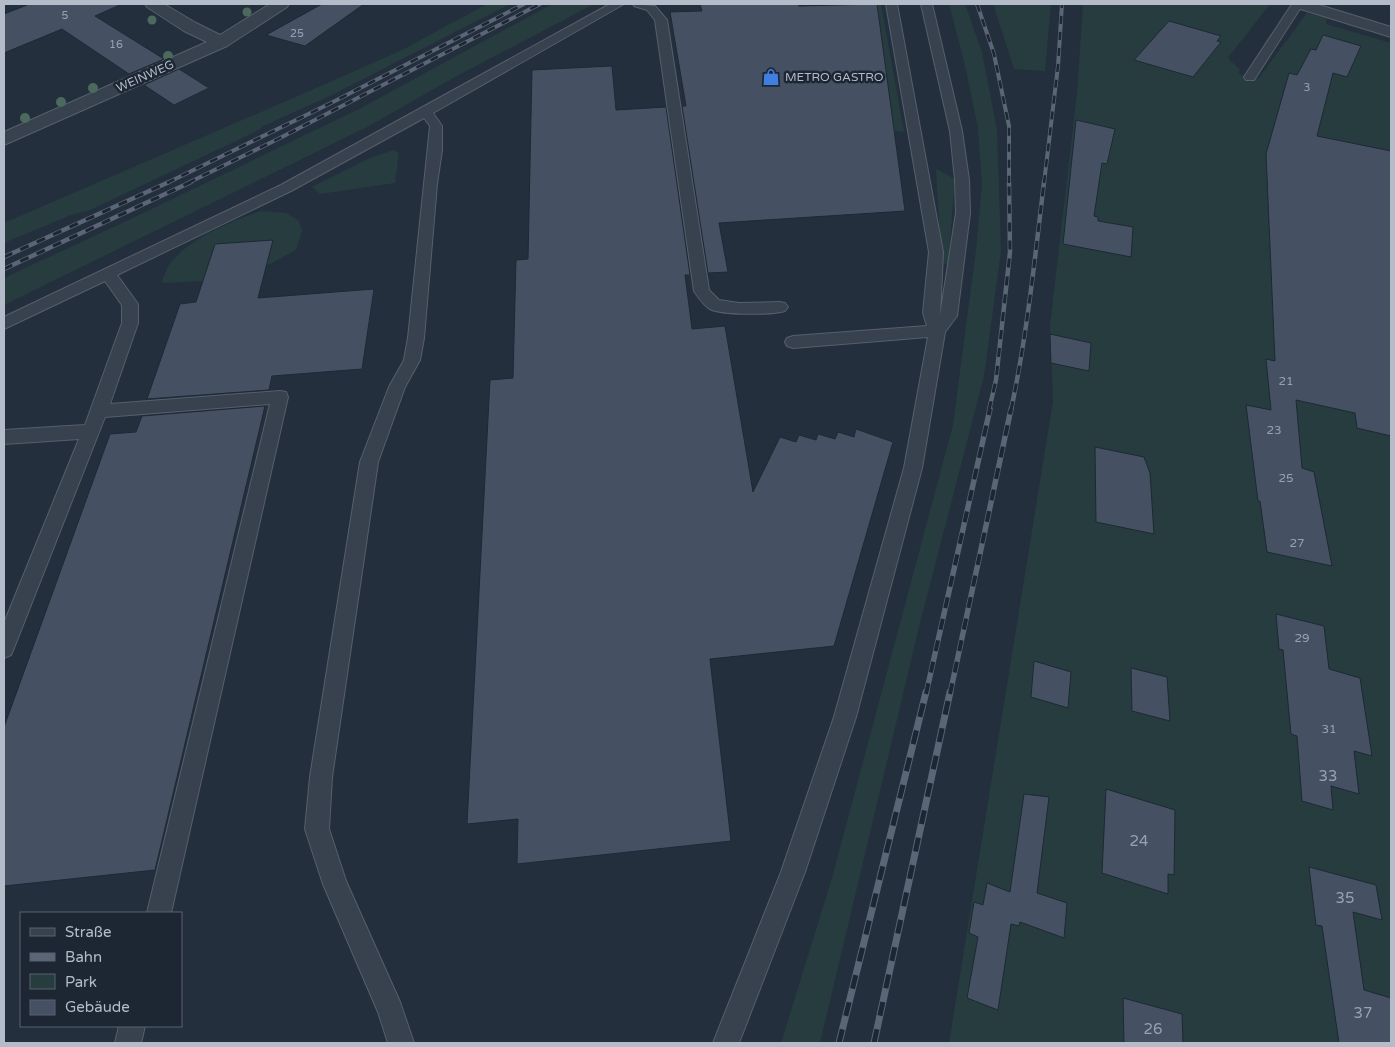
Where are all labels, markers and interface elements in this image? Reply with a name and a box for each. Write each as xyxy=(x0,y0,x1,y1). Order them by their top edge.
house number: 5 xyxy=(62,9,69,22)
house number: 25 xyxy=(290,27,304,40)
house number: 16 xyxy=(109,38,123,51)
street label: WEINWEG xyxy=(114,57,176,95)
shop icon: METRO GASTRO xyxy=(761,67,781,87)
place label: METRO GASTRO xyxy=(785,70,884,84)
house number: 3 xyxy=(1304,81,1311,94)
house number: 21 xyxy=(1278,374,1294,388)
house number: 23 xyxy=(1266,423,1282,437)
house number: 25 xyxy=(1278,471,1294,485)
house number: 27 xyxy=(1289,536,1305,550)
house number: 29 xyxy=(1294,631,1310,645)
house number: 31 xyxy=(1321,722,1337,736)
house number: 33 xyxy=(1319,767,1337,785)
house number: 24 xyxy=(1130,832,1148,850)
house number: 35 xyxy=(1336,889,1354,907)
legend xyxy=(20,912,182,1027)
text: Straße xyxy=(65,923,111,941)
text: Bahn xyxy=(65,948,102,966)
text: Park xyxy=(65,973,97,991)
text: Gebäude xyxy=(65,998,130,1016)
house number: 37 xyxy=(1354,1004,1372,1022)
house number: 26 xyxy=(1144,1020,1162,1038)

